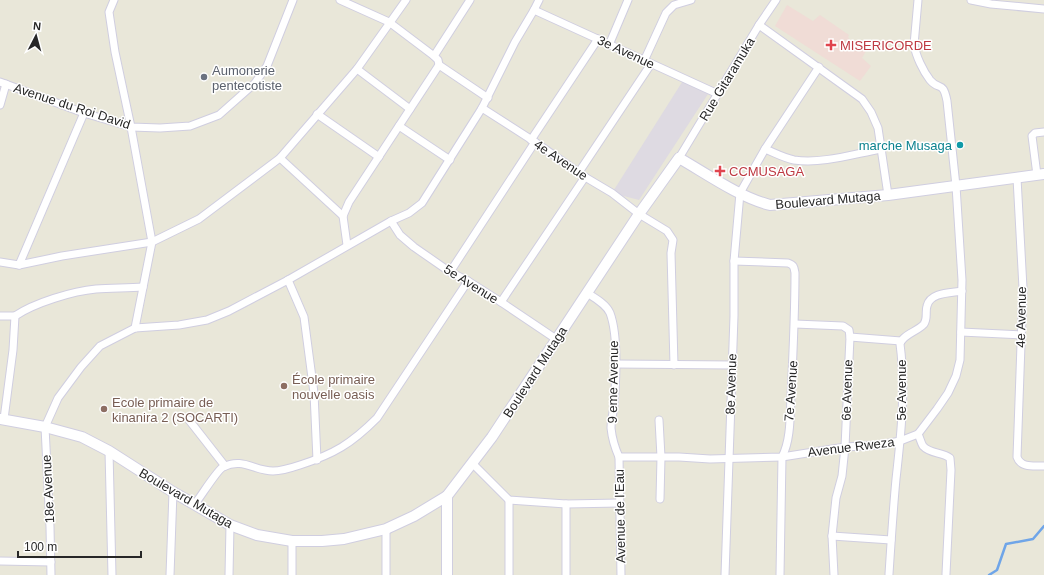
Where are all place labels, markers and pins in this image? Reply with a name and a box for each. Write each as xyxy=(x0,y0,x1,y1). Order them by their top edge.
place label: MISERICORDE xyxy=(840,38,932,53)
marker: MISERICORDE xyxy=(825,39,837,51)
place label: Aumonerie pentecotiste xyxy=(212,63,282,93)
marker: Aumonerie pentecotiste xyxy=(199,72,209,82)
place label: marche Musaga xyxy=(859,138,953,153)
marker: marche Musaga xyxy=(955,140,965,150)
place label: CCMUSAGA xyxy=(729,164,804,179)
marker: CCMUSAGA xyxy=(714,165,726,177)
place label: École primaire nouvelle oasis xyxy=(292,372,375,402)
marker: École primaire nouvelle oasis xyxy=(279,381,289,391)
place label: Ecole primaire de kinanira 2 (SOCARTI) xyxy=(112,395,238,425)
marker: Ecole primaire de kinanira 2 (SOCARTI) xyxy=(99,404,109,414)

